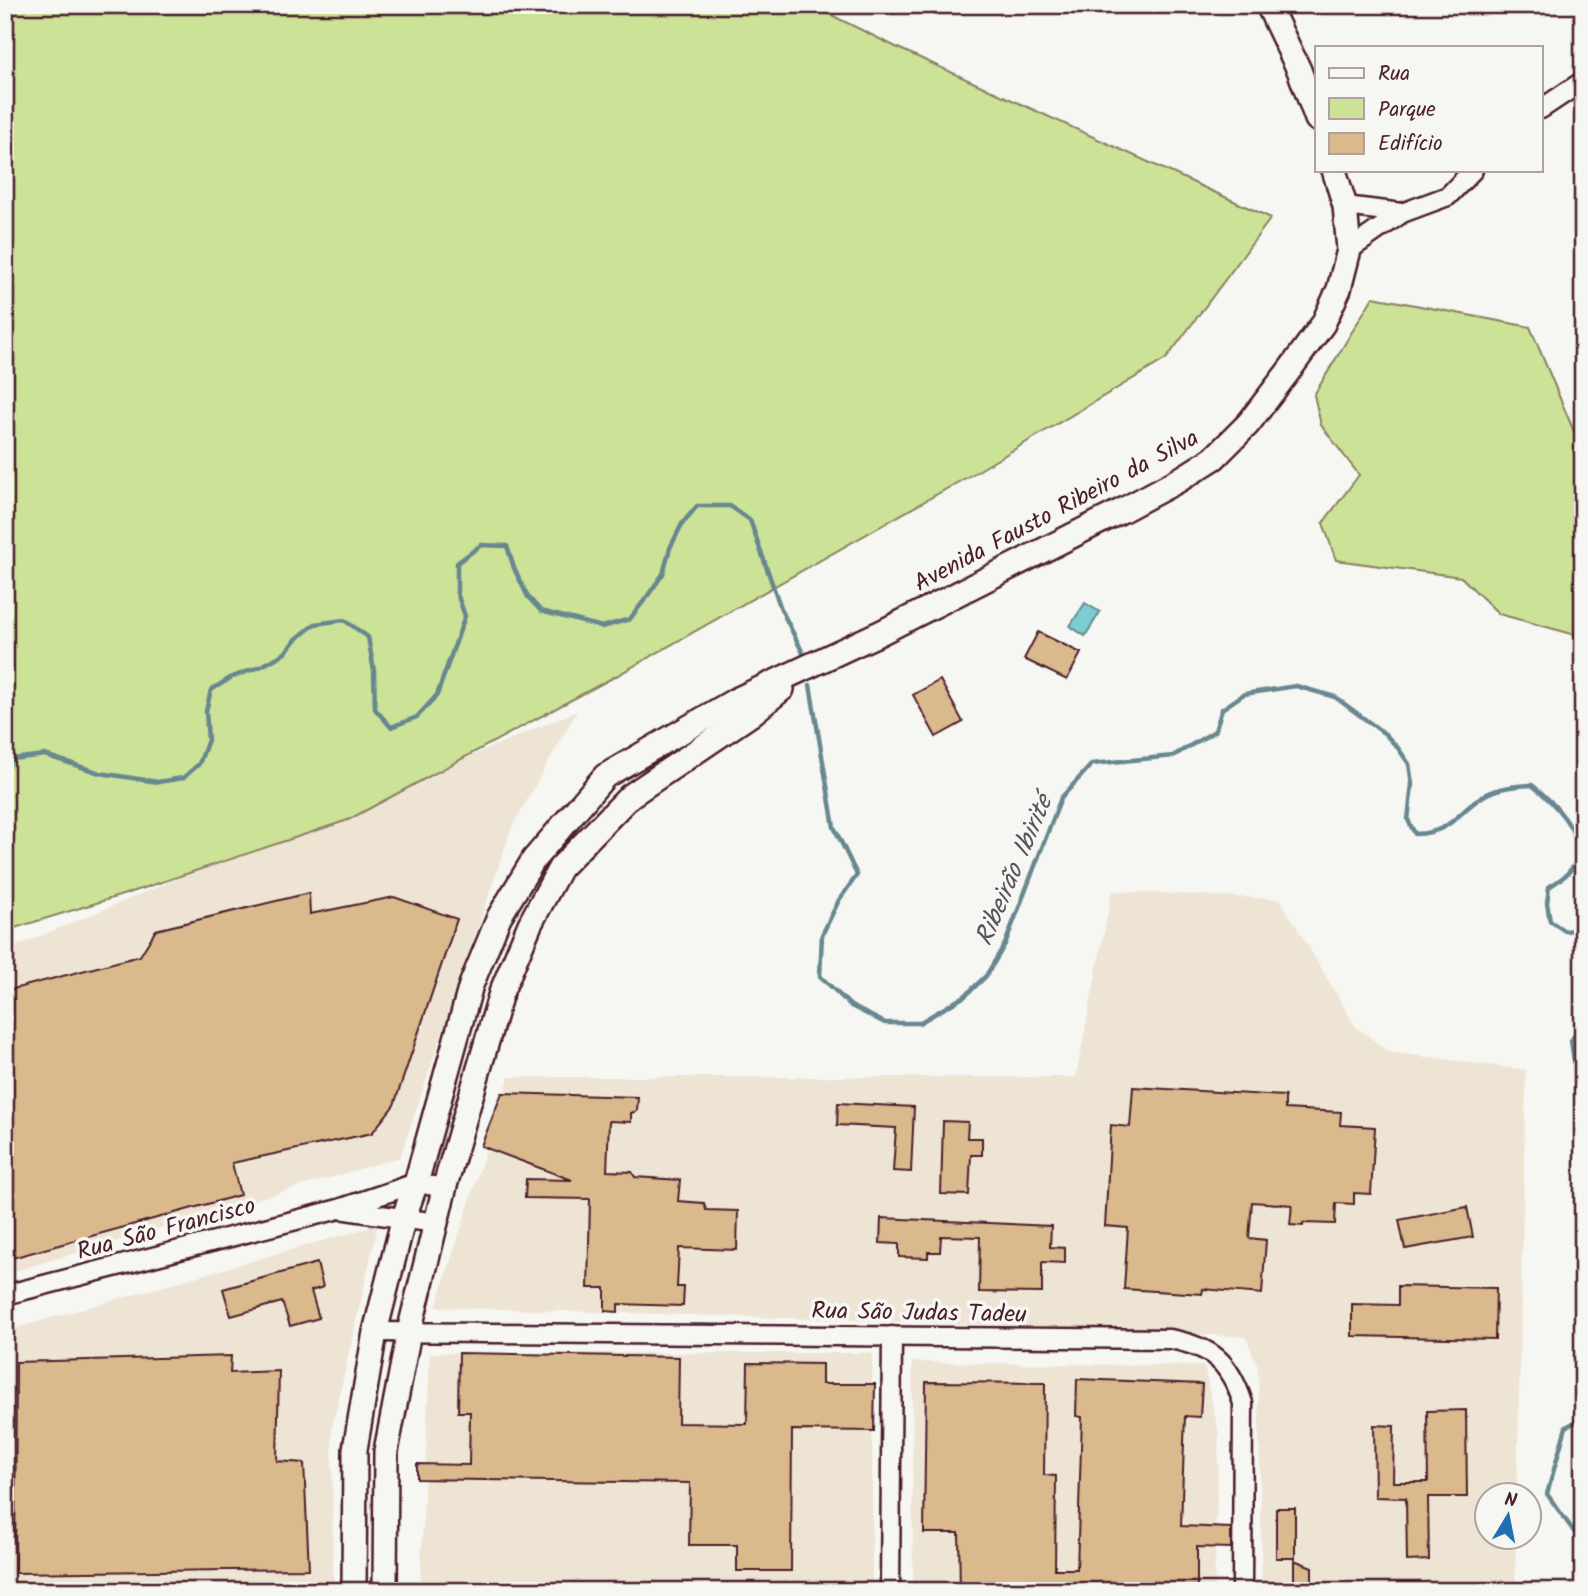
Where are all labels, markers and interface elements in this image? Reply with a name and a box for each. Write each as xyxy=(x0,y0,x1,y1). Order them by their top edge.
legend xyxy=(1315,46,1542,172)
text: Rua xyxy=(1378,58,1410,91)
text: Parque xyxy=(1378,94,1436,127)
text: Edifício xyxy=(1378,128,1443,161)
street label: Avenida Fausto Ribeiro da Silva xyxy=(907,419,1206,603)
water label: Ribeirão Ibirité xyxy=(964,784,1068,953)
street label: Rua São Francisco xyxy=(73,1187,260,1272)
street label: Rua São Judas Tadeu xyxy=(811,1292,1027,1335)
north arrow xyxy=(1472,1480,1542,1550)
text: N xyxy=(1502,1485,1519,1517)

